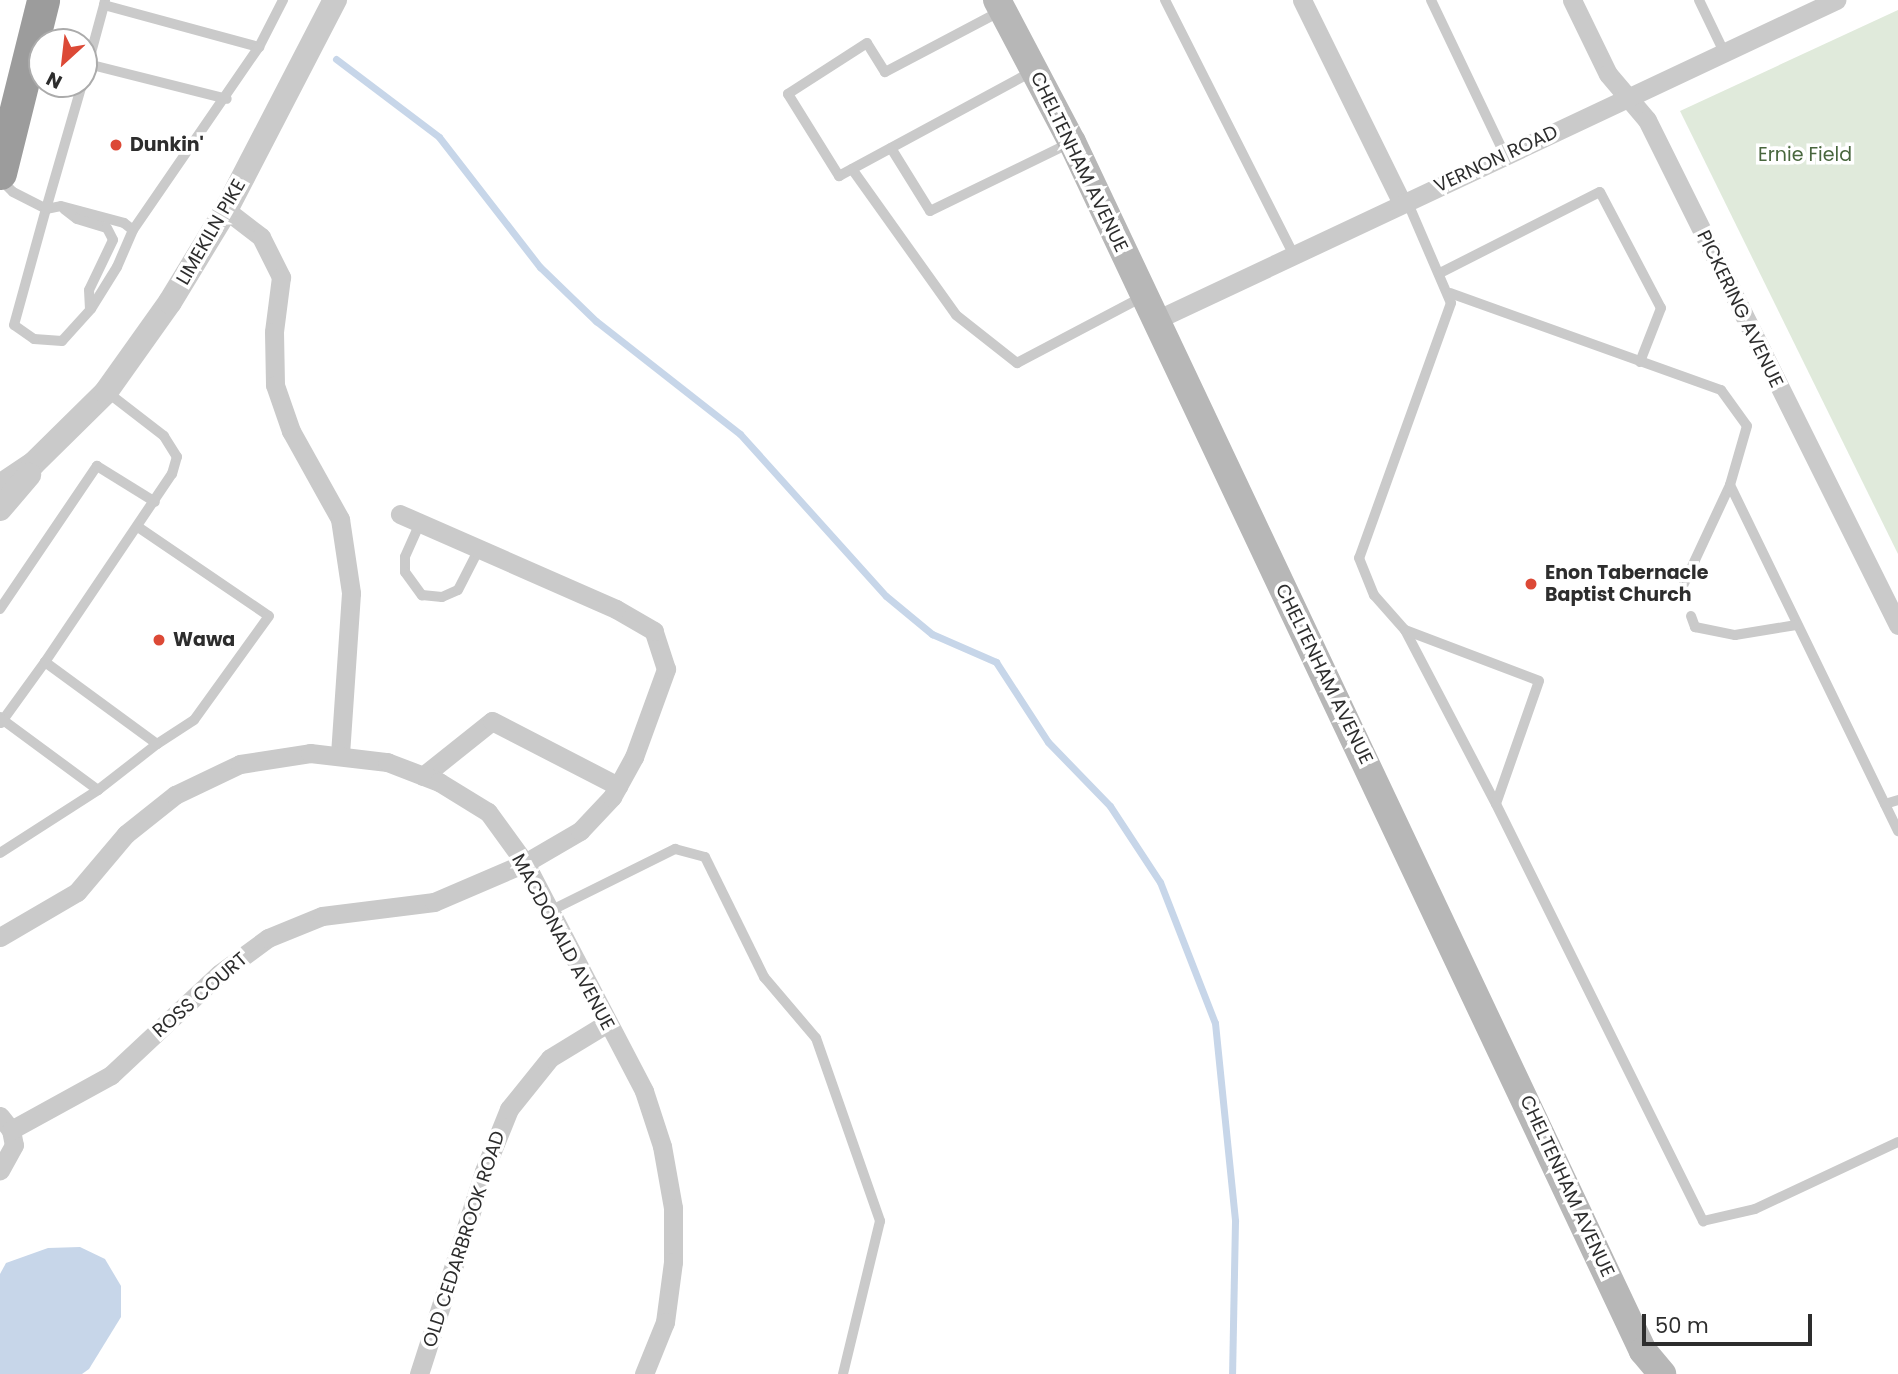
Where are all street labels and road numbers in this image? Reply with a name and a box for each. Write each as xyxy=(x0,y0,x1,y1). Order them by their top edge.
street label: CHELTENHAM AVENUE xyxy=(1025,68,1133,256)
street label: VERNON ROAD xyxy=(1431,120,1561,198)
street label: LIMEKILN PIKE xyxy=(172,175,250,289)
street label: PICKERING AVENUE xyxy=(1692,227,1788,391)
street label: CHELTENHAM AVENUE xyxy=(1270,580,1378,768)
street label: MACDONALD AVENUE xyxy=(507,850,619,1034)
street label: ROSS COURT xyxy=(148,948,252,1042)
street label: CHELTENHAM AVENUE xyxy=(1515,1092,1619,1280)
street label: OLD CEDARBROOK ROAD xyxy=(418,1128,510,1350)

